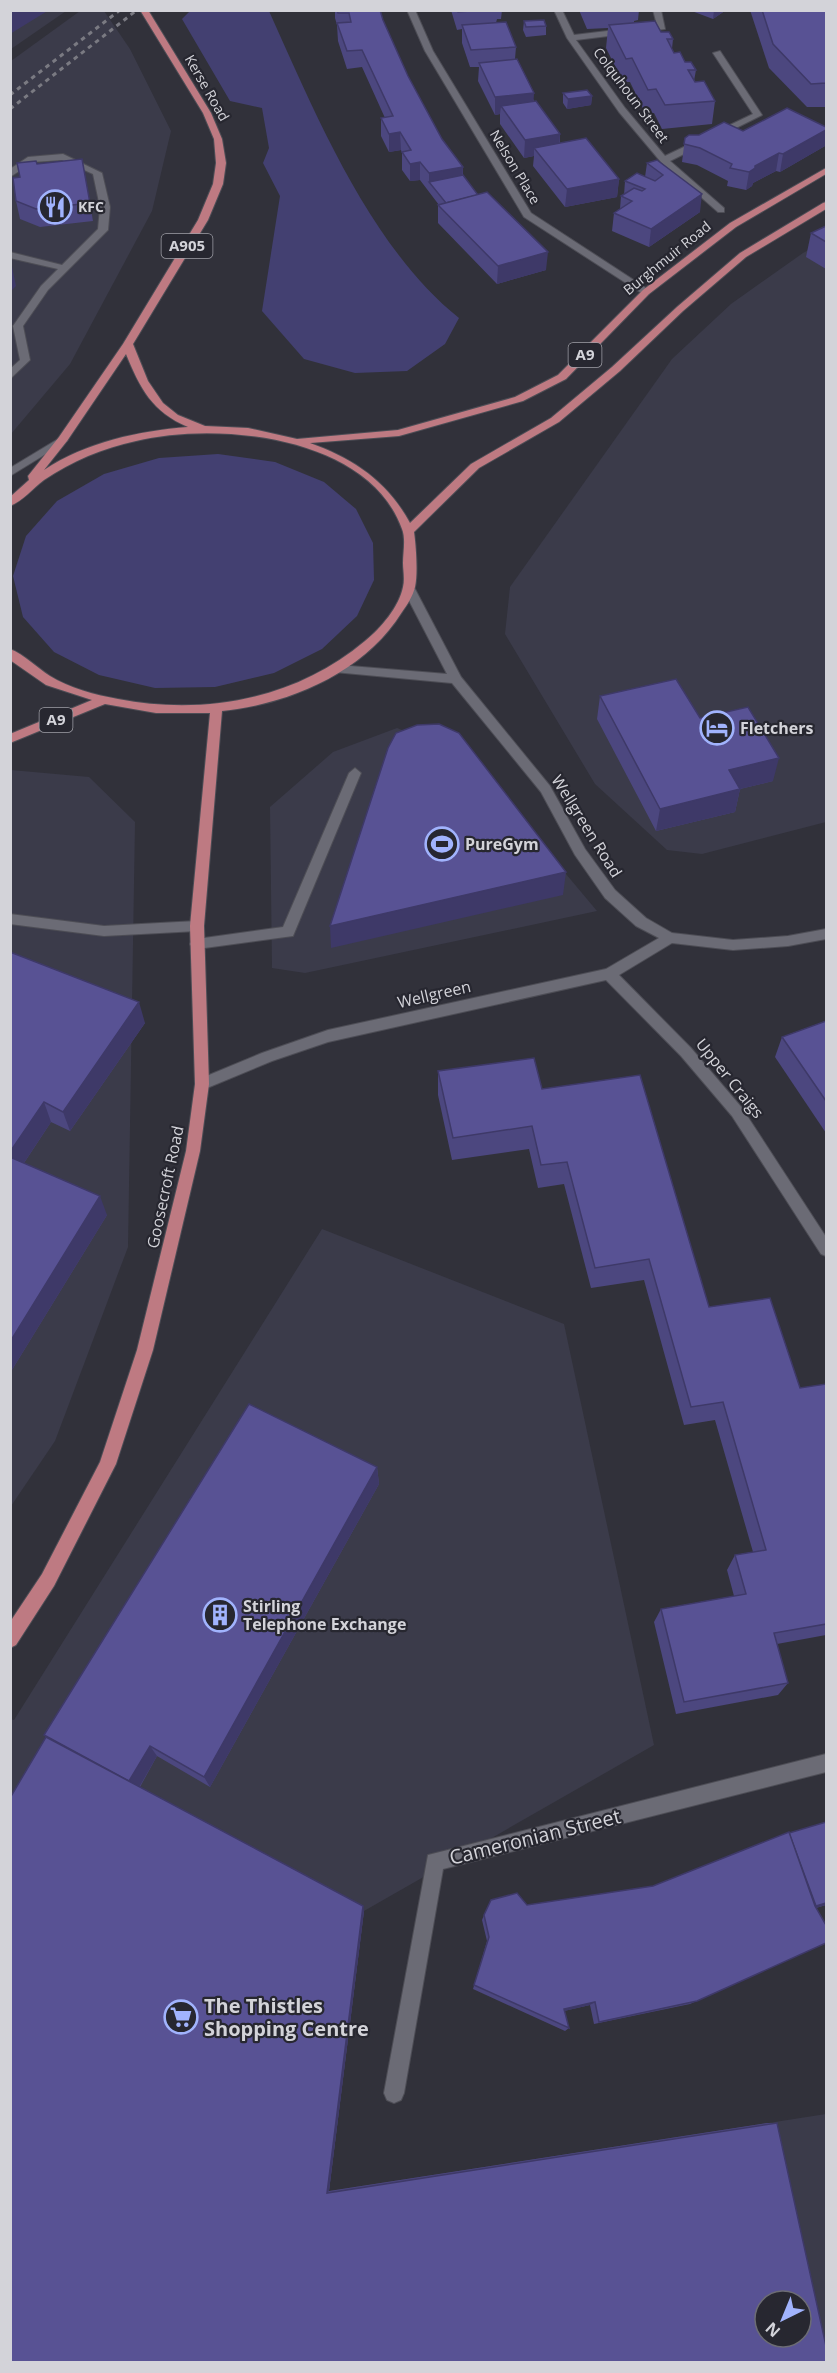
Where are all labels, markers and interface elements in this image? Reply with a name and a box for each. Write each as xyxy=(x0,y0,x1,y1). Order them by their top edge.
street label: Colquhoun Street xyxy=(589,43,674,146)
street label: Kerse Road xyxy=(181,51,234,124)
street label: Nelson Place xyxy=(486,126,545,208)
restaurant icon: KFC xyxy=(37,189,73,225)
place label: KFC xyxy=(78,197,104,216)
street label: Burghmuir Road xyxy=(619,216,714,299)
road number: A905 xyxy=(162,234,213,258)
road number: A9 xyxy=(568,343,602,367)
road number: A9 xyxy=(40,708,72,732)
hotel icon: Fletchers xyxy=(699,710,735,746)
place label: Fletchers xyxy=(740,717,814,739)
street label: Wellgreen Road xyxy=(547,770,627,882)
sports icon: PureGym xyxy=(424,826,460,862)
place label: PureGym xyxy=(465,833,539,855)
street label: Wellgreen xyxy=(395,975,473,1013)
street label: Upper Craigs xyxy=(691,1033,769,1123)
street label: Goosecroft Road xyxy=(141,1124,189,1250)
place label: Stirling Telephone Exchange xyxy=(243,1595,406,1635)
building icon: Stirling Telephone Exchange xyxy=(202,1597,238,1633)
street label: Cameronian Street xyxy=(447,1802,623,1871)
place label: The Thistles Shopping Centre xyxy=(204,1992,369,2042)
supermarket icon: The Thistles Shopping Centre xyxy=(163,1999,199,2035)
north arrow xyxy=(753,2289,813,2349)
text: N xyxy=(761,2317,785,2342)

